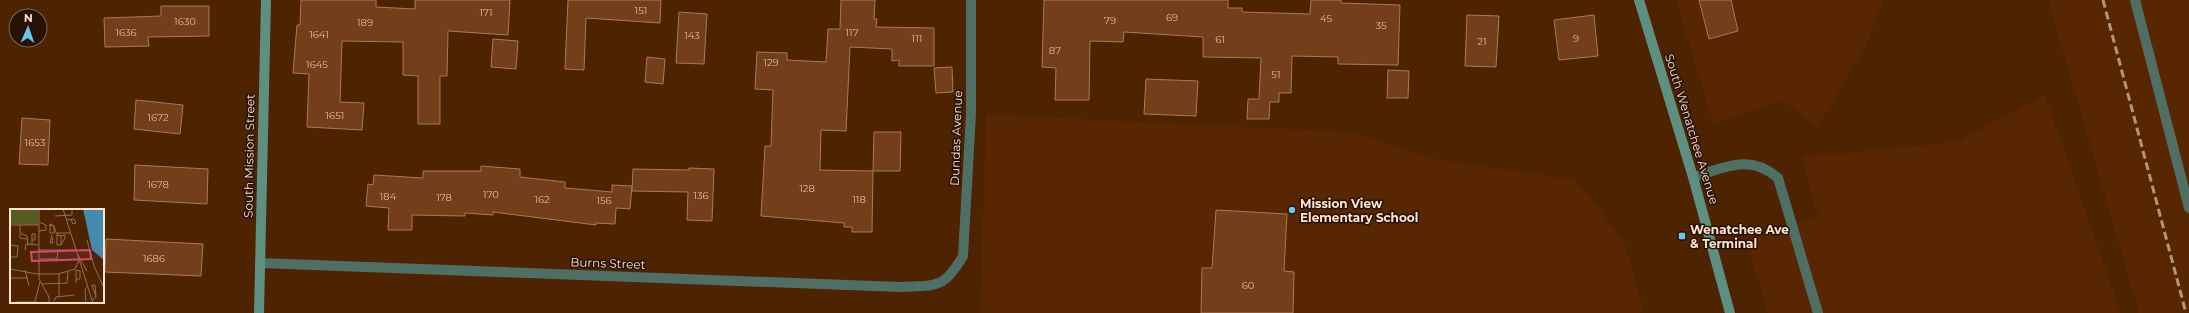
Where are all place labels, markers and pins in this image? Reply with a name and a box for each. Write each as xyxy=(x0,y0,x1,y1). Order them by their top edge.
place label: Mission View Elementary School xyxy=(1300,196,1418,225)
marker: Mission View Elementary School xyxy=(1287,205,1297,215)
place label: Wenatchee Ave & Terminal xyxy=(1690,222,1789,251)
marker: Wenatchee Ave & Terminal xyxy=(1677,231,1687,241)

